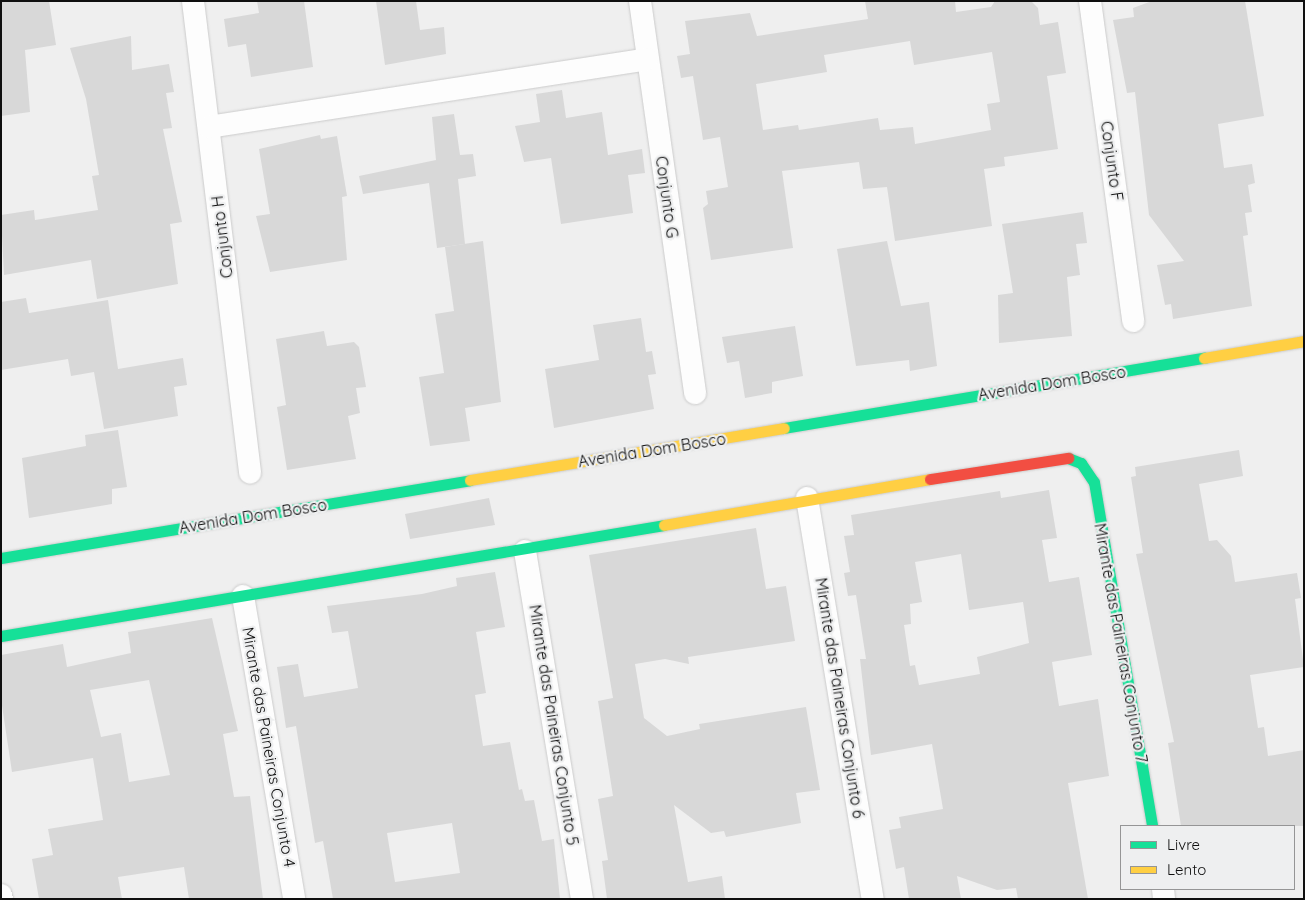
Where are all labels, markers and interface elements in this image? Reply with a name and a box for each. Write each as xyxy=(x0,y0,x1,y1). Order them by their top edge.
street label: Conjunto F xyxy=(1097,120,1127,202)
street label: Conjunto G xyxy=(652,155,682,239)
street label: Conjunto H xyxy=(207,195,237,279)
street label: Avenida Dom Bosco xyxy=(977,362,1127,404)
street label: Avenida Dom Bosco xyxy=(577,429,727,471)
street label: Avenida Dom Bosco xyxy=(178,495,328,537)
street label: Mirante das Paineiras Conjunto 7 xyxy=(1090,522,1152,764)
street label: Mirante das Paineiras Conjunto 6 xyxy=(811,576,869,820)
street label: Mirante das Paineiras Conjunto 5 xyxy=(525,603,583,847)
street label: Mirante das Paineiras Conjunto 4 xyxy=(238,626,300,868)
legend xyxy=(1120,825,1295,890)
text: Livre xyxy=(1167,835,1200,854)
text: Lento xyxy=(1167,860,1206,879)

